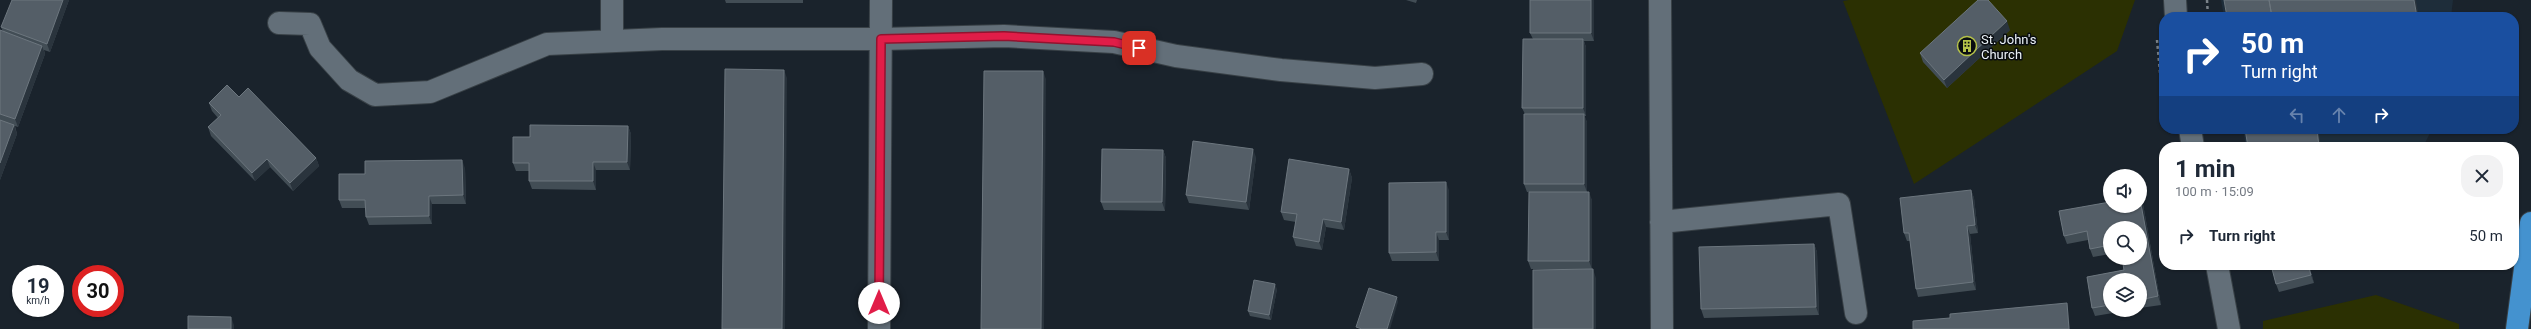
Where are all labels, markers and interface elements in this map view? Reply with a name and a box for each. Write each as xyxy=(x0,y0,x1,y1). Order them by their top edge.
text: 50 m xyxy=(2241,27,2304,60)
icon: right xyxy=(2175,28,2227,80)
pin xyxy=(1122,31,1156,65)
place label: St. John's Church xyxy=(1981,32,2037,62)
building icon: St. John's Church xyxy=(1956,35,1978,57)
icon: arrive xyxy=(1128,37,1150,59)
text: Turn right xyxy=(2241,61,2318,82)
icon: left xyxy=(2286,104,2308,126)
icon: ahead xyxy=(2328,104,2350,126)
icon: right xyxy=(2370,104,2392,126)
text: 1 min xyxy=(2175,155,2235,183)
button: close xyxy=(2461,155,2503,197)
map controls xyxy=(2103,169,2147,317)
button: sound xyxy=(2103,169,2147,213)
text: 100 m · 15:09 xyxy=(2175,184,2254,199)
button: search xyxy=(2103,221,2147,265)
icon: right xyxy=(2175,225,2197,247)
text: Turn right xyxy=(2209,227,2275,245)
text: 50 m xyxy=(2469,227,2503,245)
speed limit sign: 30 xyxy=(72,265,124,317)
button: layers xyxy=(2103,273,2147,317)
text: 19 xyxy=(27,274,49,298)
position arrow xyxy=(858,282,900,324)
text: km/h xyxy=(26,295,50,306)

